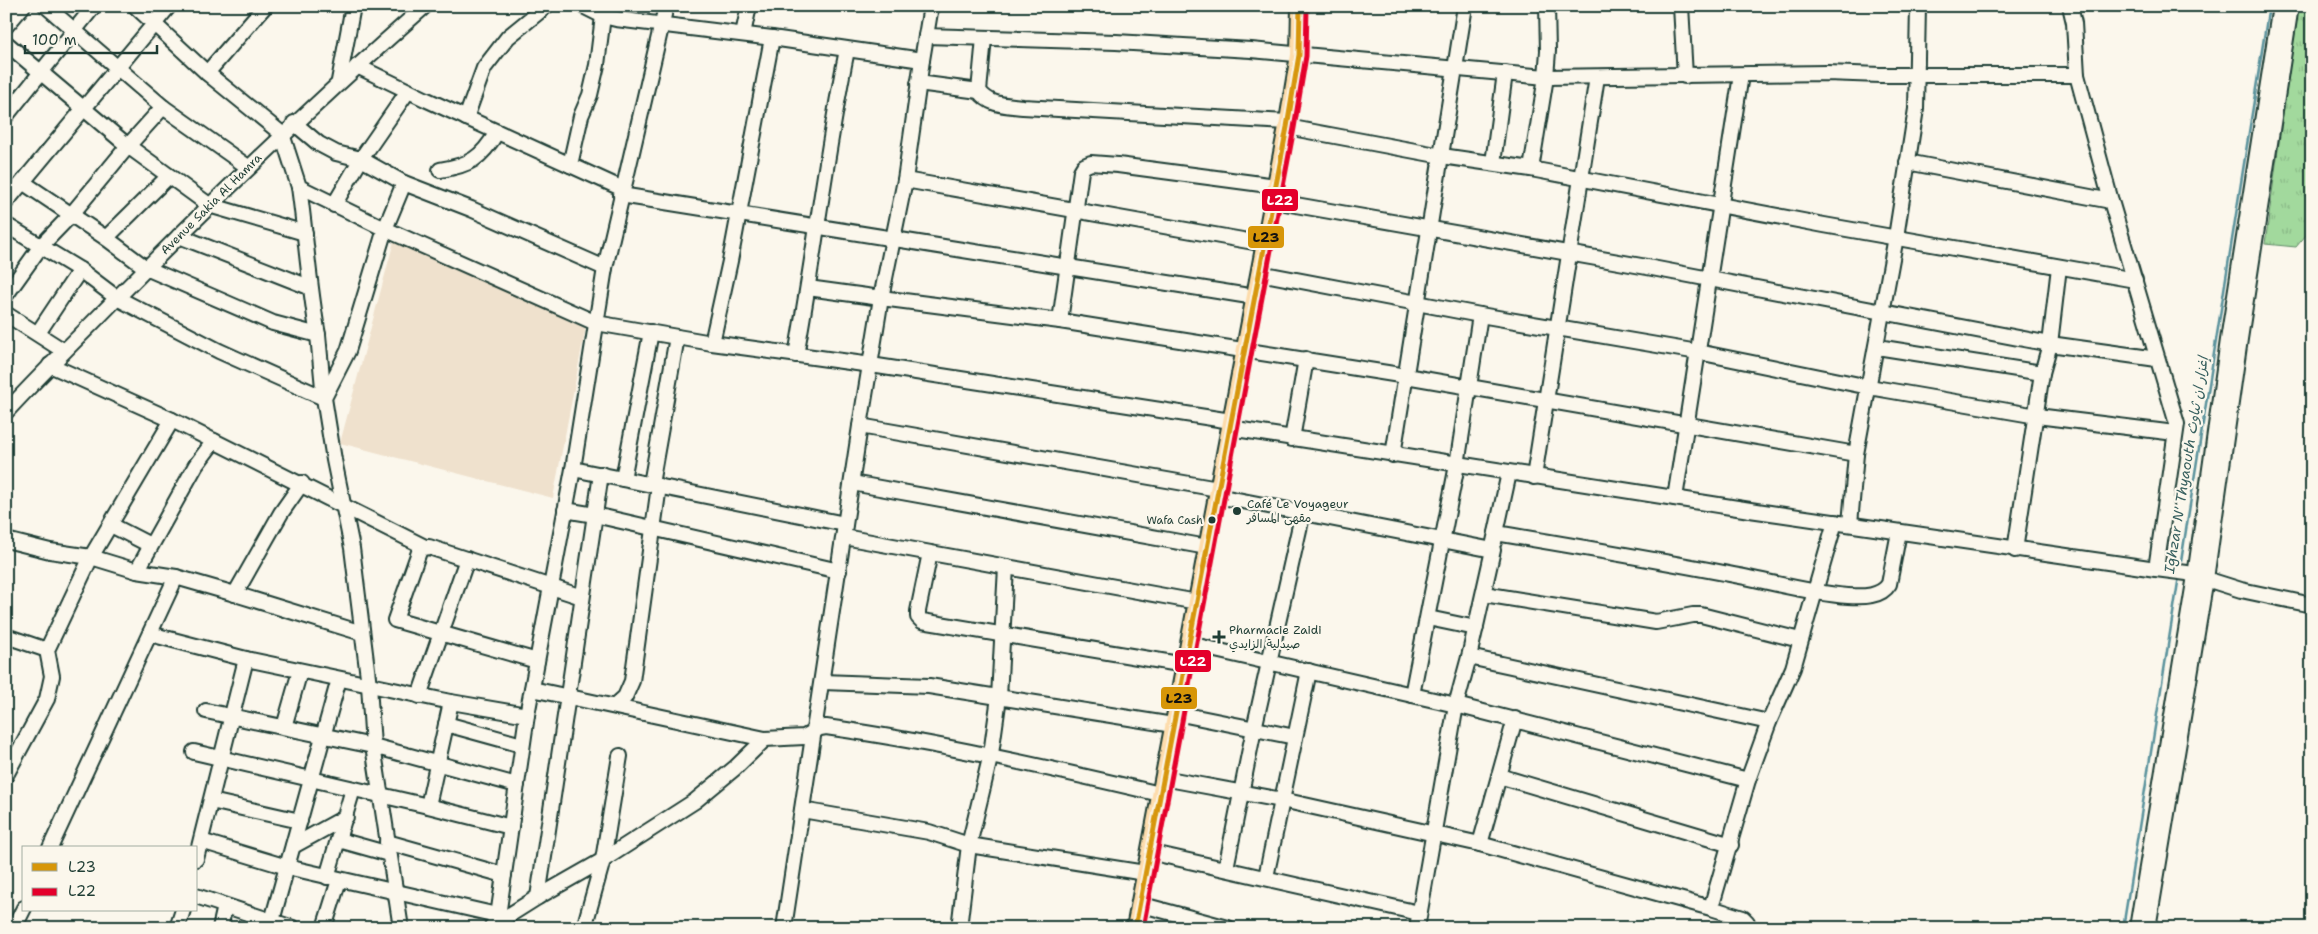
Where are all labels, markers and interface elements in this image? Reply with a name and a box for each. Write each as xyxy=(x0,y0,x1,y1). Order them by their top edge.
scale bar xyxy=(25,22,158,54)
text: 100 m xyxy=(32,30,77,50)
street label: Avenue Sakia Al Hamra xyxy=(157,150,265,258)
line badge: L22 xyxy=(1261,188,1299,212)
text: L22 xyxy=(1267,191,1294,209)
line badge: L23 xyxy=(1247,225,1285,249)
text: L23 xyxy=(1253,228,1280,246)
water label: Ighzar N' Thyaouth إغزار ان ثياوث xyxy=(2160,353,2212,576)
place label: Café Le Voyageur مقهى المسافر xyxy=(1246,496,1349,526)
marker: Café Le Voyageur مقهى المسافر xyxy=(1231,505,1243,517)
place label: Wafa Cash xyxy=(1146,513,1203,528)
marker: Wafa Cash xyxy=(1207,515,1217,525)
place label: Pharmacie Zaidi صيدلية الزايدي xyxy=(1229,622,1322,653)
marker: Pharmacie Zaidi صيدلية الزايدي xyxy=(1213,631,1225,643)
line badge: L22 xyxy=(1174,649,1212,673)
text: L22 xyxy=(1180,652,1207,670)
line badge: L23 xyxy=(1160,686,1198,710)
text: L23 xyxy=(1166,689,1193,707)
legend xyxy=(22,846,198,912)
text: L23 xyxy=(68,857,96,877)
text: L22 xyxy=(68,881,96,901)

